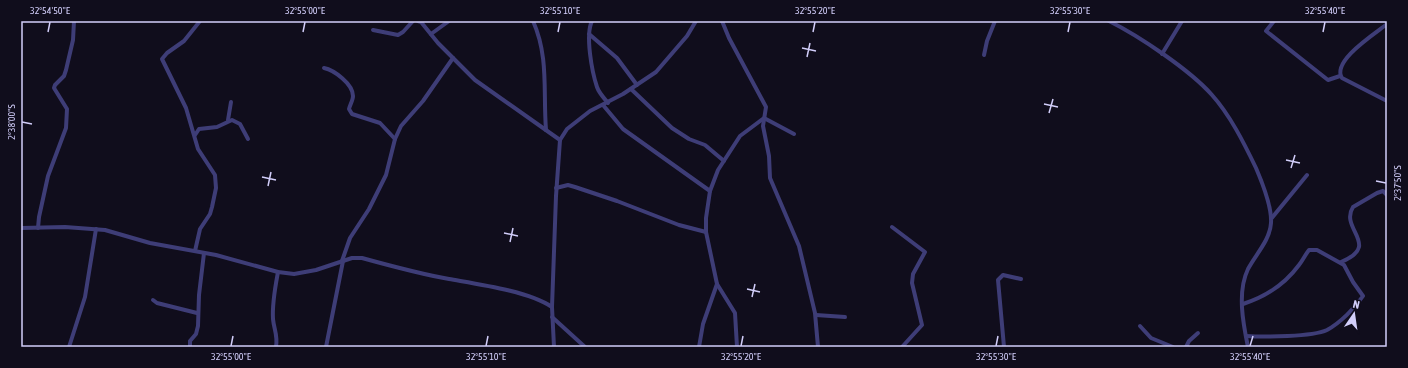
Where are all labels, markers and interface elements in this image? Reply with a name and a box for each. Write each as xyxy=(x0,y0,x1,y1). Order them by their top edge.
text: 32°54'50"E xyxy=(30,5,71,16)
text: 32°55'00"E xyxy=(285,5,326,16)
text: 32°55'10"E xyxy=(540,5,581,16)
text: 32°55'20"E xyxy=(795,5,836,16)
text: 32°55'30"E xyxy=(1050,5,1091,16)
text: 32°55'40"E xyxy=(1305,5,1346,16)
text: 2°38'00"S xyxy=(6,104,17,140)
text: 2°37'50"S xyxy=(1392,165,1403,201)
north arrow xyxy=(1334,294,1374,334)
text: N xyxy=(1352,298,1361,311)
text: 32°55'00"E xyxy=(211,351,252,362)
text: 32°55'10"E xyxy=(466,351,507,362)
text: 32°55'20"E xyxy=(721,351,762,362)
text: 32°55'30"E xyxy=(976,351,1017,362)
text: 32°55'40"E xyxy=(1230,351,1271,362)

